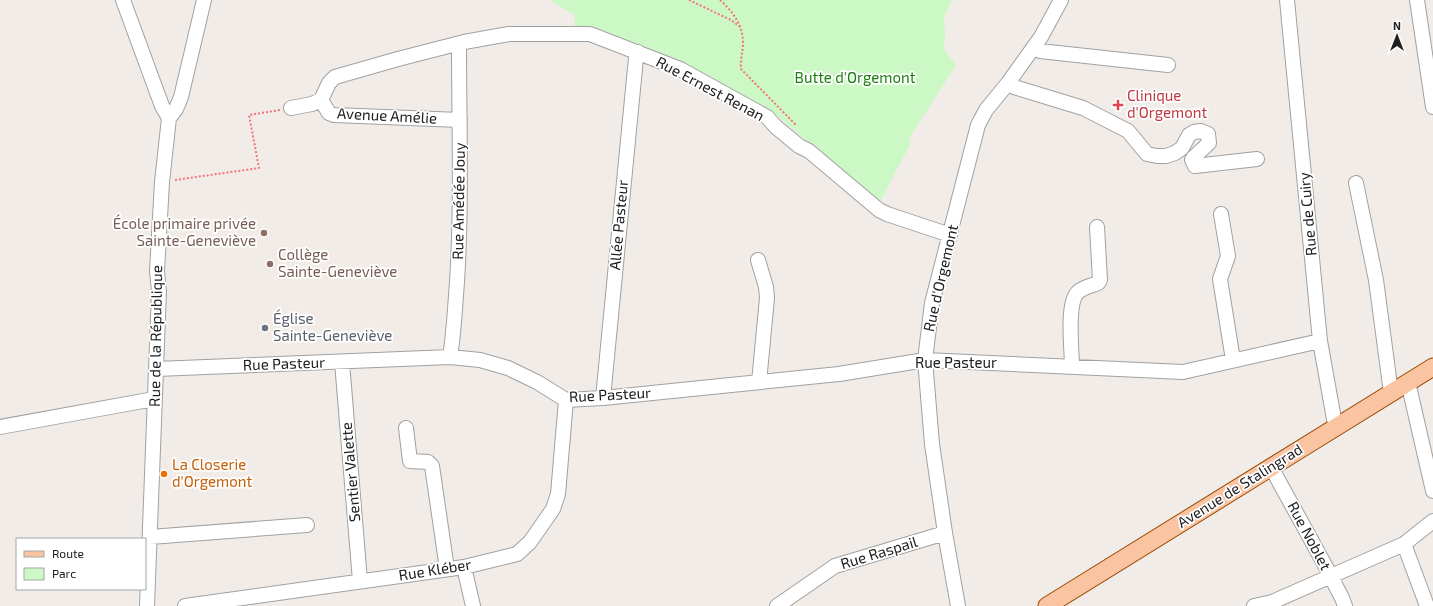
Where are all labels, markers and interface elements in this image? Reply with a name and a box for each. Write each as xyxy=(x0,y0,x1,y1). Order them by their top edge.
north arrow xyxy=(1377,16,1417,56)
text: N xyxy=(1393,19,1401,32)
street label: Rue Ernest Renan xyxy=(653,52,768,124)
park label: Butte d'Orgemont xyxy=(795,68,916,86)
place label: Clinique d'Orgemont xyxy=(1127,86,1207,121)
marker: Clinique d'Orgemont xyxy=(1112,99,1124,111)
street label: Avenue Amélie xyxy=(337,103,437,127)
street label: Rue Amédée Jouy xyxy=(448,142,468,260)
street label: Rue de Cuiry xyxy=(1294,171,1320,257)
street label: Allée Pasteur xyxy=(605,179,631,271)
place label: École primaire privée Sainte-Geneviève xyxy=(113,214,256,249)
street label: Rue d'Orgemont xyxy=(919,222,961,333)
marker: École primaire privée Sainte-Geneviève xyxy=(259,228,269,238)
place label: Collège Sainte-Geneviève xyxy=(278,245,397,280)
marker: Collège Sainte-Geneviève xyxy=(265,259,275,269)
street label: Rue de la République xyxy=(145,265,165,407)
place label: Église Sainte-Geneviève xyxy=(273,309,392,344)
marker: Église Sainte-Geneviève xyxy=(260,323,270,333)
street label: Rue Pasteur xyxy=(243,353,325,373)
street label: Rue Pasteur xyxy=(915,353,997,371)
street label: Rue Pasteur xyxy=(568,383,651,405)
street label: Sentier Valette xyxy=(337,421,363,523)
street label: Avenue de Stalingrad xyxy=(1174,439,1305,531)
place label: La Closerie d'Orgemont xyxy=(172,455,252,490)
marker: La Closerie d'Orgemont xyxy=(159,469,169,479)
street label: Rue Noblet xyxy=(1284,498,1336,573)
street label: Rue Raspail xyxy=(838,532,920,572)
legend xyxy=(16,538,146,590)
text: Route xyxy=(52,546,84,560)
street label: Rue Kléber xyxy=(397,554,472,584)
text: Parc xyxy=(52,566,76,580)

